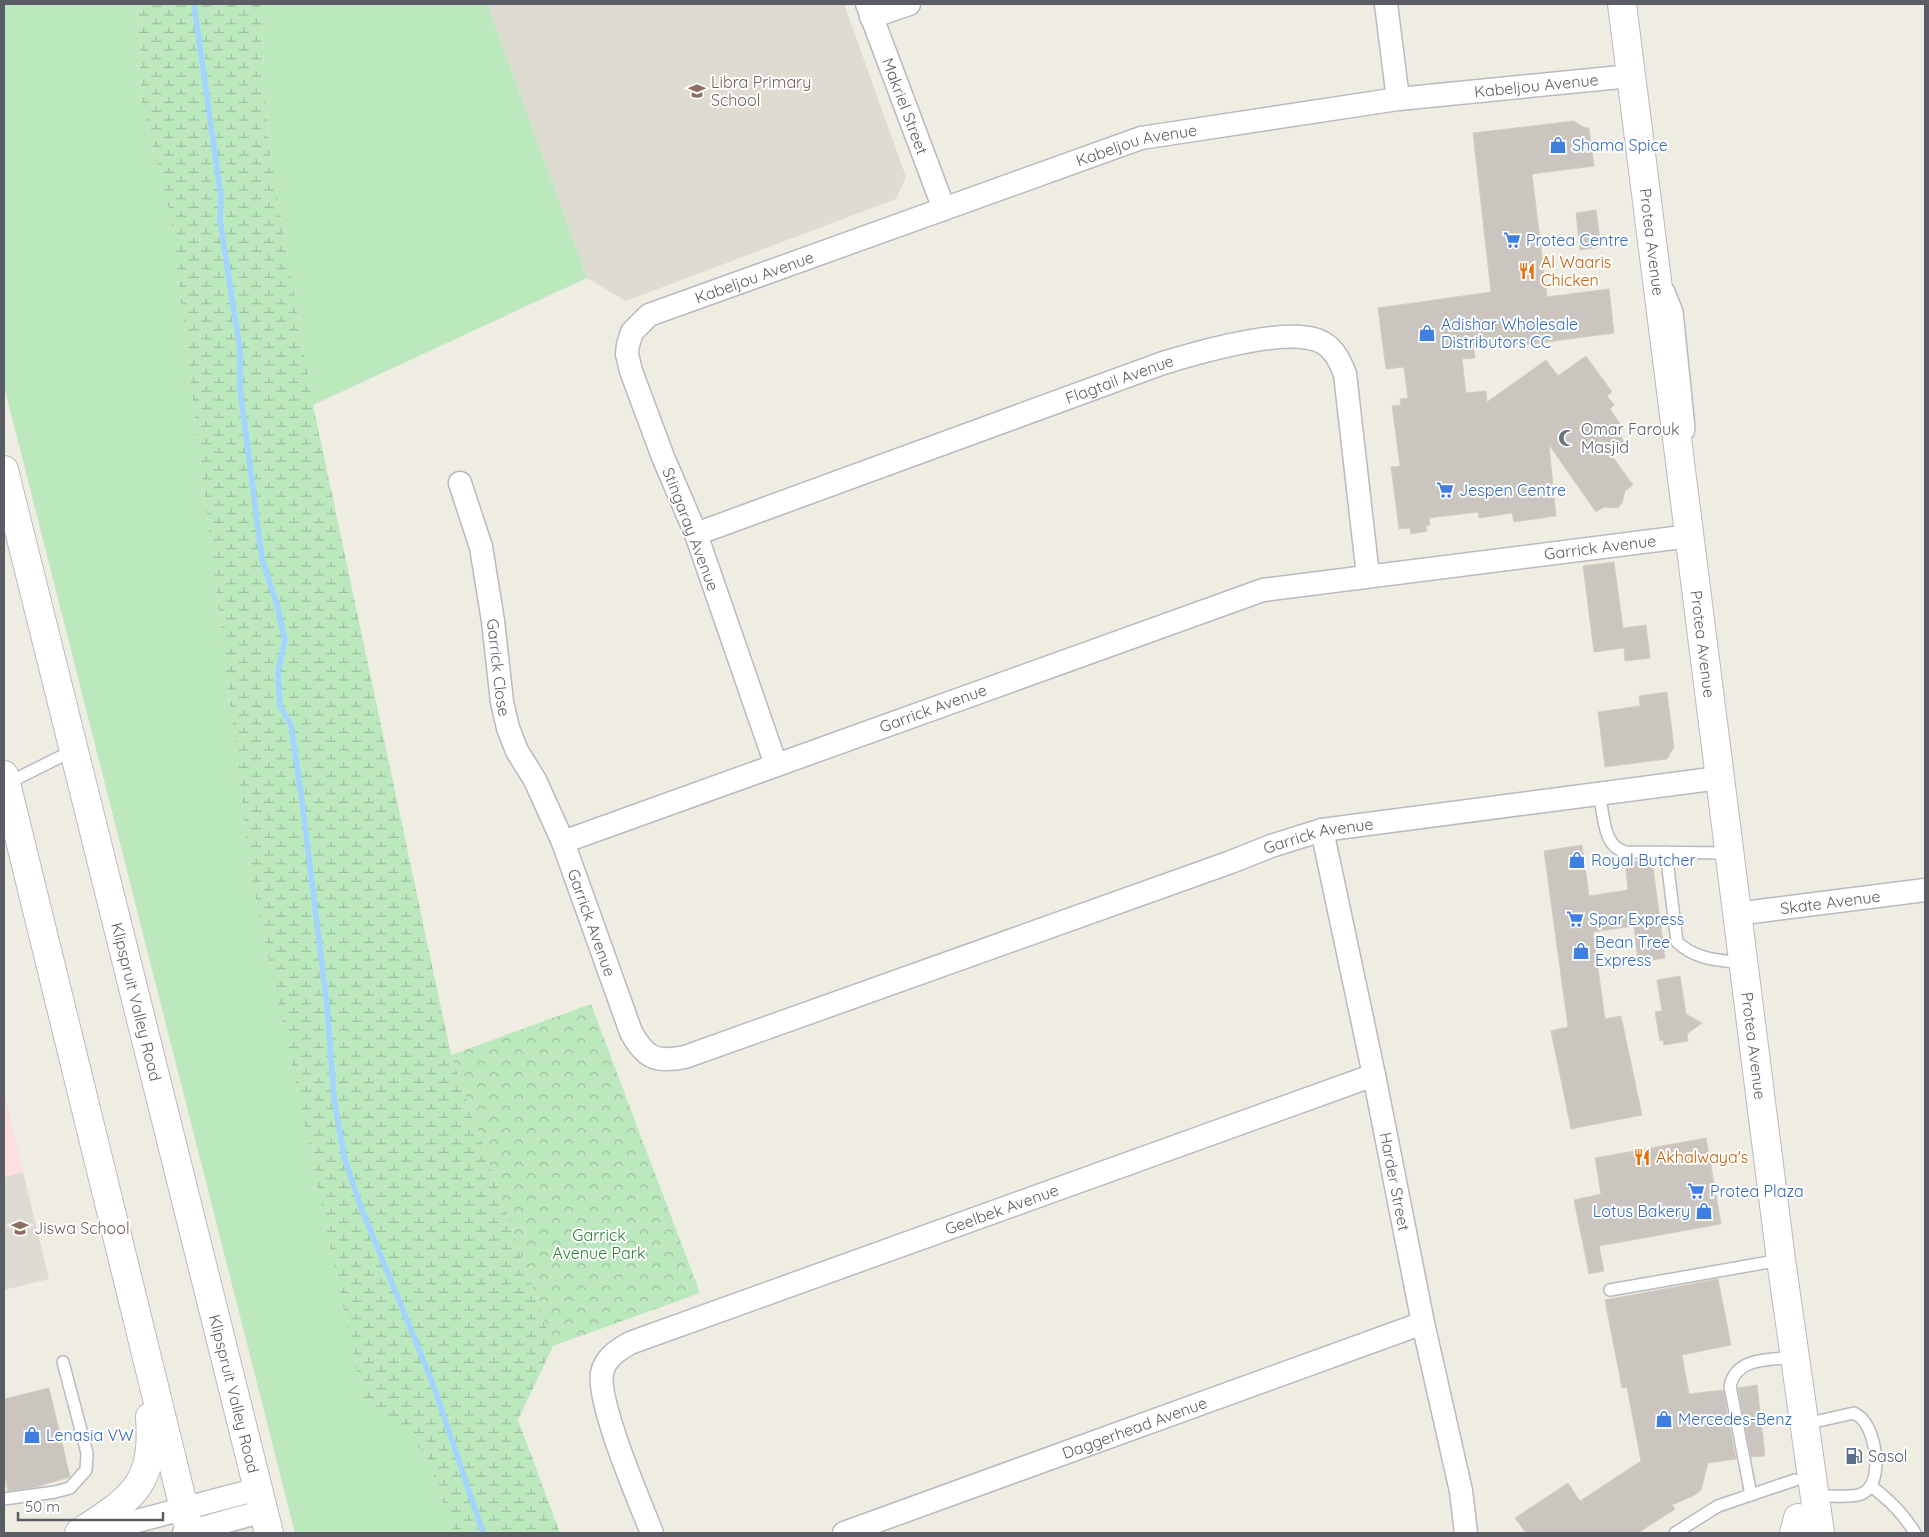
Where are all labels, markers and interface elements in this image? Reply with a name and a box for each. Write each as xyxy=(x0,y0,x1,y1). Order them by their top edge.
street label: Makriel Street xyxy=(878,55,933,157)
street label: Kabeljou Avenue xyxy=(1473,69,1600,101)
place label: Libra Primary School xyxy=(711,72,811,110)
school or university icon: Libra Primary School xyxy=(687,81,707,101)
street label: Kabeljou Avenue xyxy=(1073,120,1198,171)
shop icon: Shama Spice xyxy=(1548,135,1568,155)
place label: Shama Spice xyxy=(1572,135,1668,155)
street label: Protea Avenue xyxy=(1635,187,1669,297)
supermarket icon: Protea Centre xyxy=(1502,230,1522,250)
place label: Protea Centre xyxy=(1526,230,1629,250)
street label: Kabeljou Avenue xyxy=(692,247,816,308)
place label: Al Waaris Chicken xyxy=(1541,252,1611,290)
restaurant icon: Al Waaris Chicken xyxy=(1517,261,1537,281)
place label: Adishar Wholesale Distributors CC xyxy=(1441,314,1578,352)
shop icon: Adishar Wholesale Distributors CC xyxy=(1417,323,1437,343)
street label: Flagtail Avenue xyxy=(1063,350,1176,408)
place label: Omar Farouk Masjid xyxy=(1581,419,1680,457)
mosque icon: Omar Farouk Masjid xyxy=(1557,428,1577,448)
street label: Stingaray Avenue xyxy=(658,464,724,594)
supermarket icon: Jespen Centre xyxy=(1435,480,1455,500)
place label: Jespen Centre xyxy=(1459,480,1566,500)
street label: Garrick Avenue xyxy=(1543,530,1657,564)
street label: Protea Avenue xyxy=(1686,589,1720,699)
street label: Garrick Close xyxy=(483,617,515,718)
street label: Garrick Avenue xyxy=(877,679,989,737)
street label: Garrick Avenue xyxy=(1260,813,1375,858)
shop icon: Royal Butcher xyxy=(1567,850,1587,870)
place label: Royal Butcher xyxy=(1591,850,1696,870)
street label: Garrick Avenue xyxy=(563,866,620,979)
street label: Skate Avenue xyxy=(1779,886,1881,918)
supermarket icon: Spar Express xyxy=(1565,909,1585,929)
place label: Spar Express xyxy=(1589,909,1684,929)
street label: Klipspruit Valley Road xyxy=(107,920,166,1083)
place label: Bean Tree Express xyxy=(1595,932,1670,970)
shop icon: Bean Tree Express xyxy=(1571,941,1591,961)
street label: Protea Avenue xyxy=(1737,991,1771,1101)
street label: Harder Street xyxy=(1376,1130,1415,1233)
restaurant icon: Akhalwaya's xyxy=(1632,1147,1652,1167)
place label: Akhalwaya's xyxy=(1656,1147,1748,1167)
street label: Geelbek Avenue xyxy=(942,1179,1061,1239)
supermarket icon: Protea Plaza xyxy=(1686,1181,1706,1201)
place label: Protea Plaza xyxy=(1710,1181,1804,1201)
place label: Lotus Bakery xyxy=(1593,1201,1690,1221)
shop icon: Lotus Bakery xyxy=(1694,1201,1714,1221)
school or university icon: Jiswa School xyxy=(10,1218,30,1238)
place label: Jiswa School xyxy=(34,1218,130,1238)
park label: Garrick Avenue Park xyxy=(553,1225,645,1263)
street label: Klipspruit Valley Road xyxy=(205,1312,264,1475)
street label: Daggerhead Avenue xyxy=(1059,1392,1210,1463)
shop icon: Mercedes-Benz xyxy=(1654,1409,1674,1429)
place label: Mercedes-Benz xyxy=(1678,1409,1792,1429)
shop icon: Lenasia VW xyxy=(22,1425,42,1445)
place label: Lenasia VW xyxy=(46,1425,134,1445)
fuel station icon: Sasol xyxy=(1844,1446,1864,1466)
place label: Sasol xyxy=(1868,1446,1908,1466)
scale bar xyxy=(18,1490,162,1522)
text: 50 m xyxy=(25,1497,60,1516)

